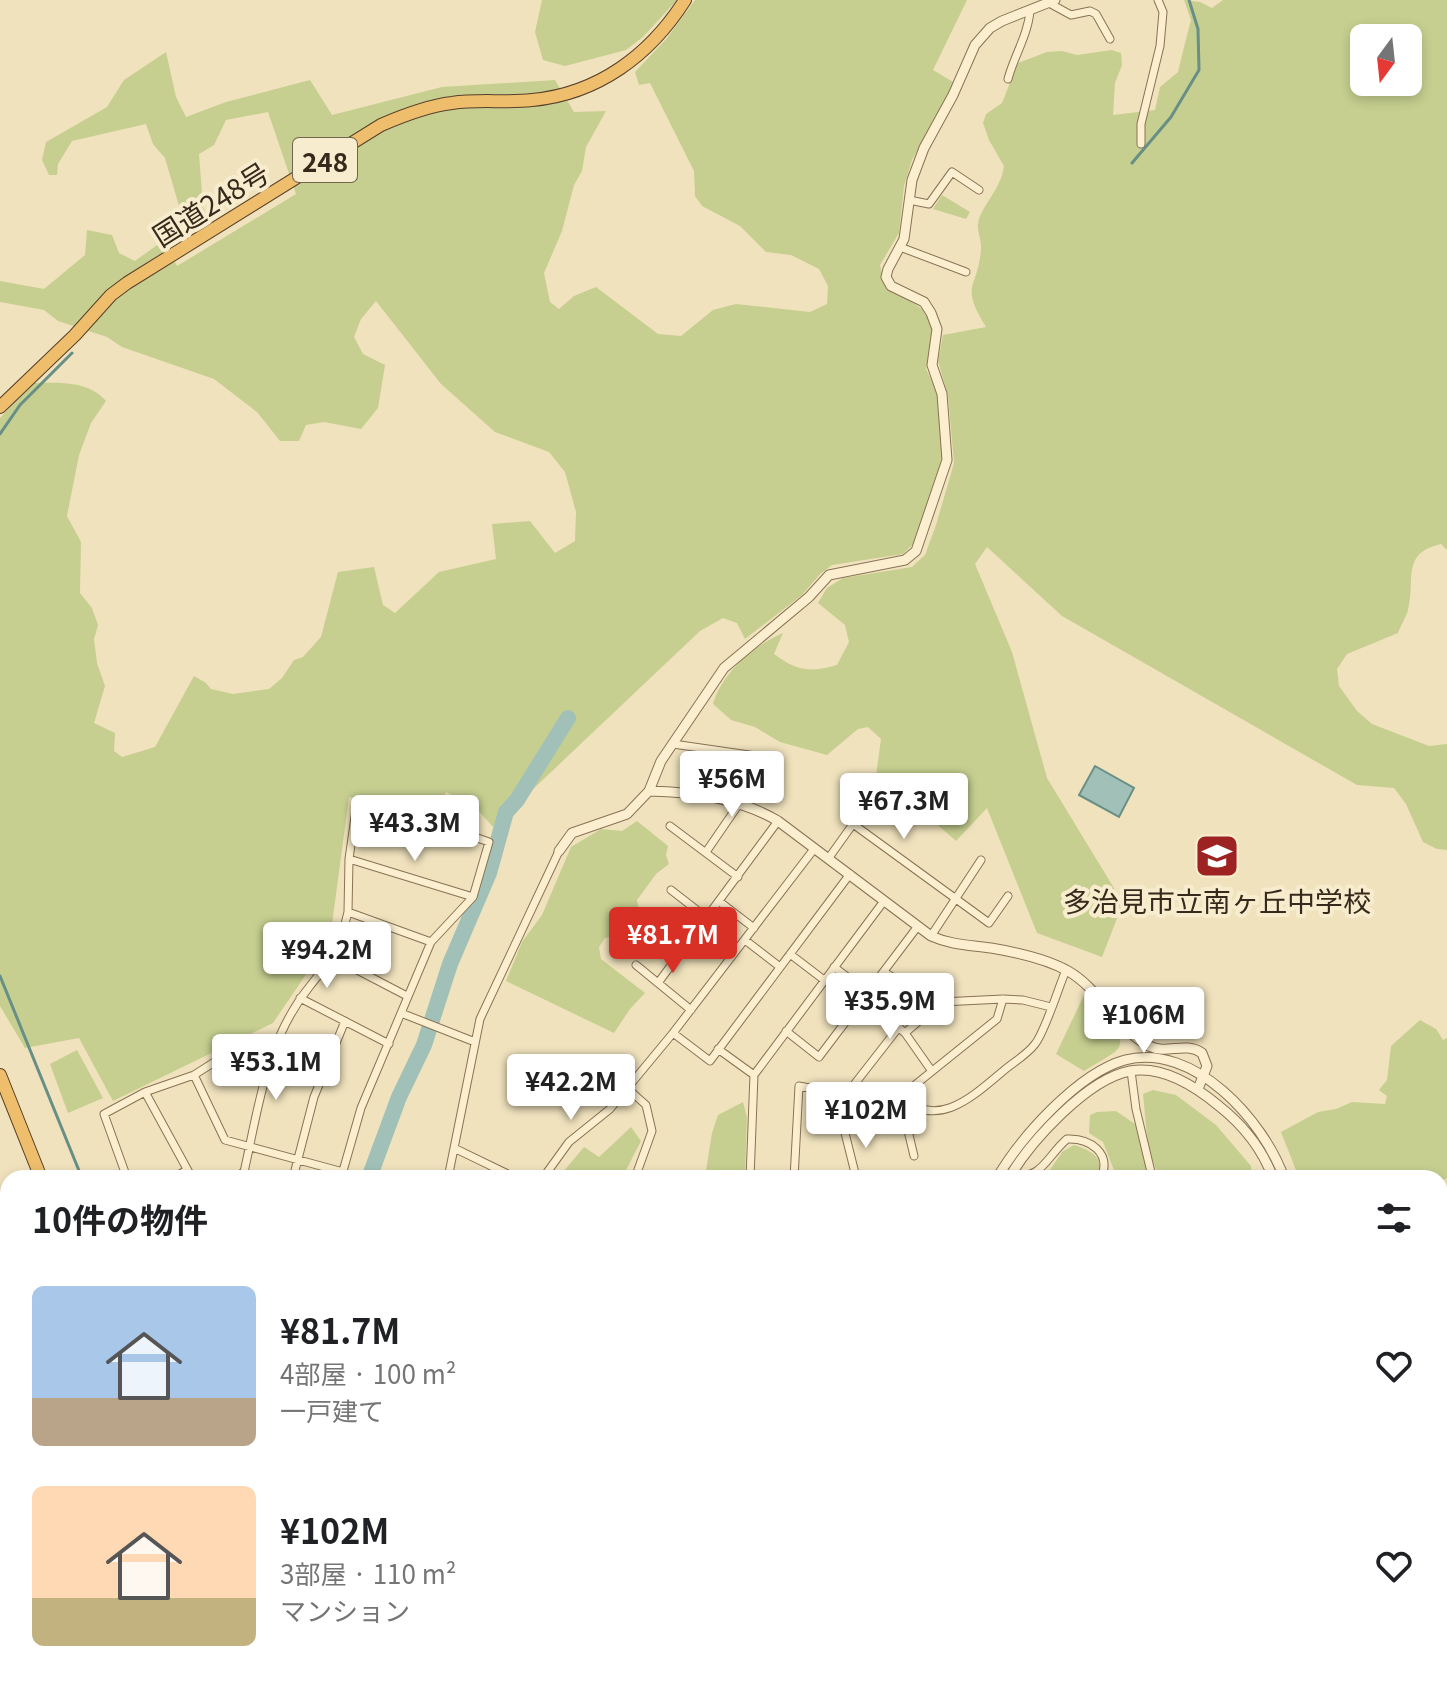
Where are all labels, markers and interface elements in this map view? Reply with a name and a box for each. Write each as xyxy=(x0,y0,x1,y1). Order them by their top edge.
north arrow xyxy=(1350,24,1422,96)
map controls xyxy=(1350,24,1422,96)
road number: 248 xyxy=(293,138,357,182)
street label: 国道248号 xyxy=(144,151,276,255)
pin: ¥56M xyxy=(685,751,779,819)
text: ¥56M xyxy=(698,758,766,795)
pin: ¥67.3M xyxy=(839,773,969,841)
text: ¥67.3M xyxy=(858,780,950,817)
pin: ¥43.3M xyxy=(350,795,480,863)
text: ¥43.3M xyxy=(369,802,461,839)
school or university icon: 多治見市立南ヶ丘中学校 xyxy=(1193,832,1241,880)
place label: 多治見市立南ヶ丘中学校 xyxy=(1063,880,1371,920)
pin: ¥81.7M xyxy=(608,907,738,975)
text: ¥81.7M xyxy=(627,914,719,951)
pin: ¥94.2M xyxy=(262,922,392,990)
text: ¥94.2M xyxy=(281,929,373,966)
pin: ¥35.9M xyxy=(825,973,955,1041)
text: ¥35.9M xyxy=(844,980,936,1017)
pin: ¥106M xyxy=(1088,987,1200,1055)
text: ¥106M xyxy=(1102,994,1186,1031)
pin: ¥53.1M xyxy=(211,1034,341,1102)
text: ¥53.1M xyxy=(230,1041,322,1078)
pin: ¥42.2M xyxy=(506,1054,636,1122)
text: ¥42.2M xyxy=(525,1061,617,1098)
pin: ¥102M xyxy=(810,1082,922,1150)
text: ¥102M xyxy=(824,1089,908,1126)
text: 10件の物件 xyxy=(32,1194,208,1243)
icon: filters xyxy=(1372,1196,1416,1240)
text: ¥81.7M xyxy=(280,1305,400,1354)
icon: home xyxy=(96,1318,192,1414)
icon: heart xyxy=(1372,1344,1416,1388)
text: 4部屋 · 100 m² xyxy=(280,1354,457,1391)
text: 一戸建て xyxy=(280,1391,384,1428)
text: ¥102M xyxy=(280,1505,389,1554)
icon: home xyxy=(96,1518,192,1614)
icon: heart xyxy=(1372,1544,1416,1588)
text: 3部屋 · 110 m² xyxy=(280,1554,457,1591)
text: マンション xyxy=(280,1591,410,1628)

